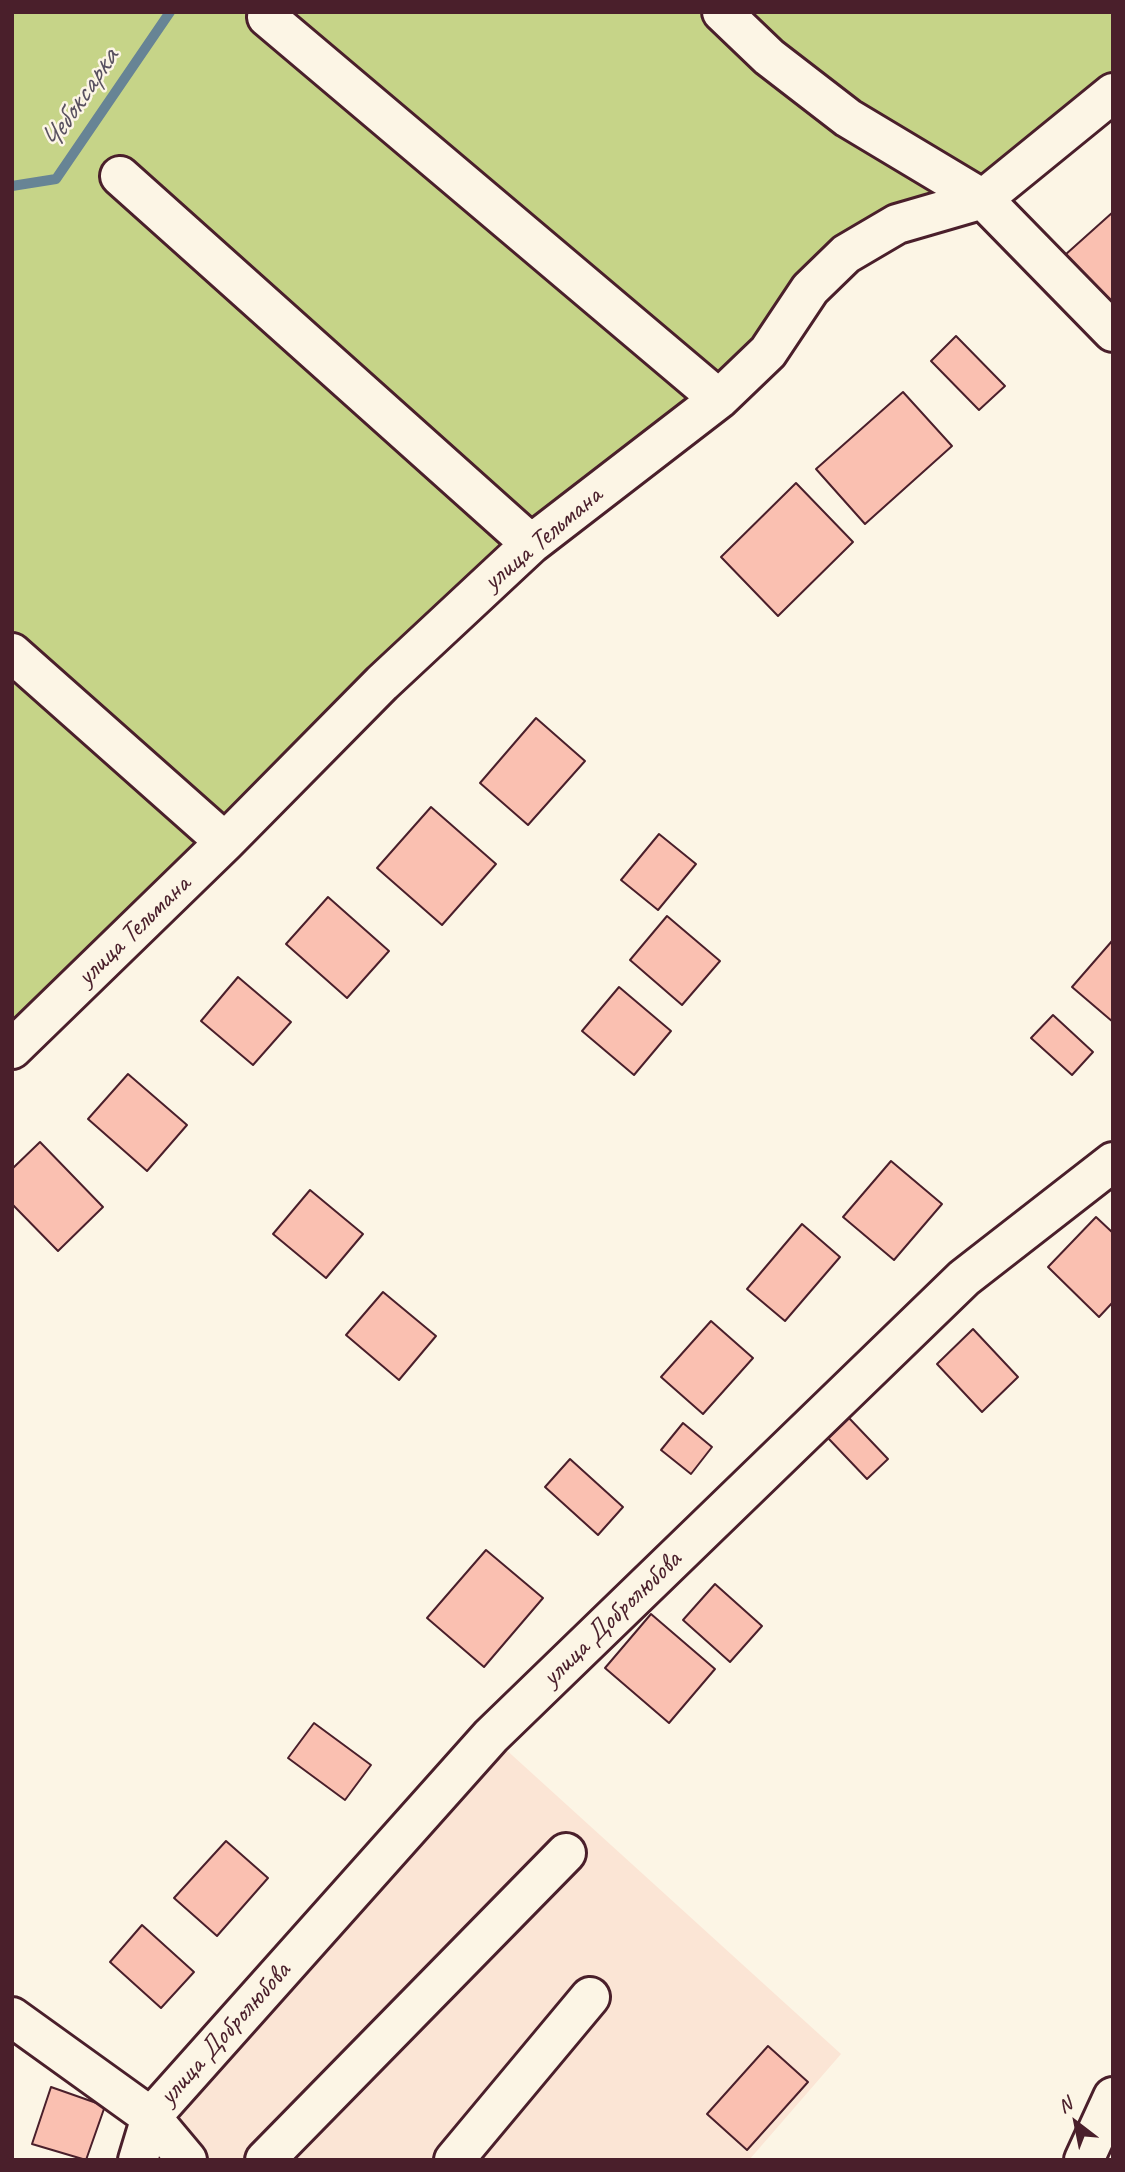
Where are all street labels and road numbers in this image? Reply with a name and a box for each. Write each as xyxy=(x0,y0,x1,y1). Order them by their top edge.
street label: улица Тельмана xyxy=(477,479,609,599)
street label: улица Тельмана xyxy=(70,868,198,994)
street label: улица Добролюбова xyxy=(535,1544,689,1694)
street label: улица Добролюбова xyxy=(152,1955,298,2113)

